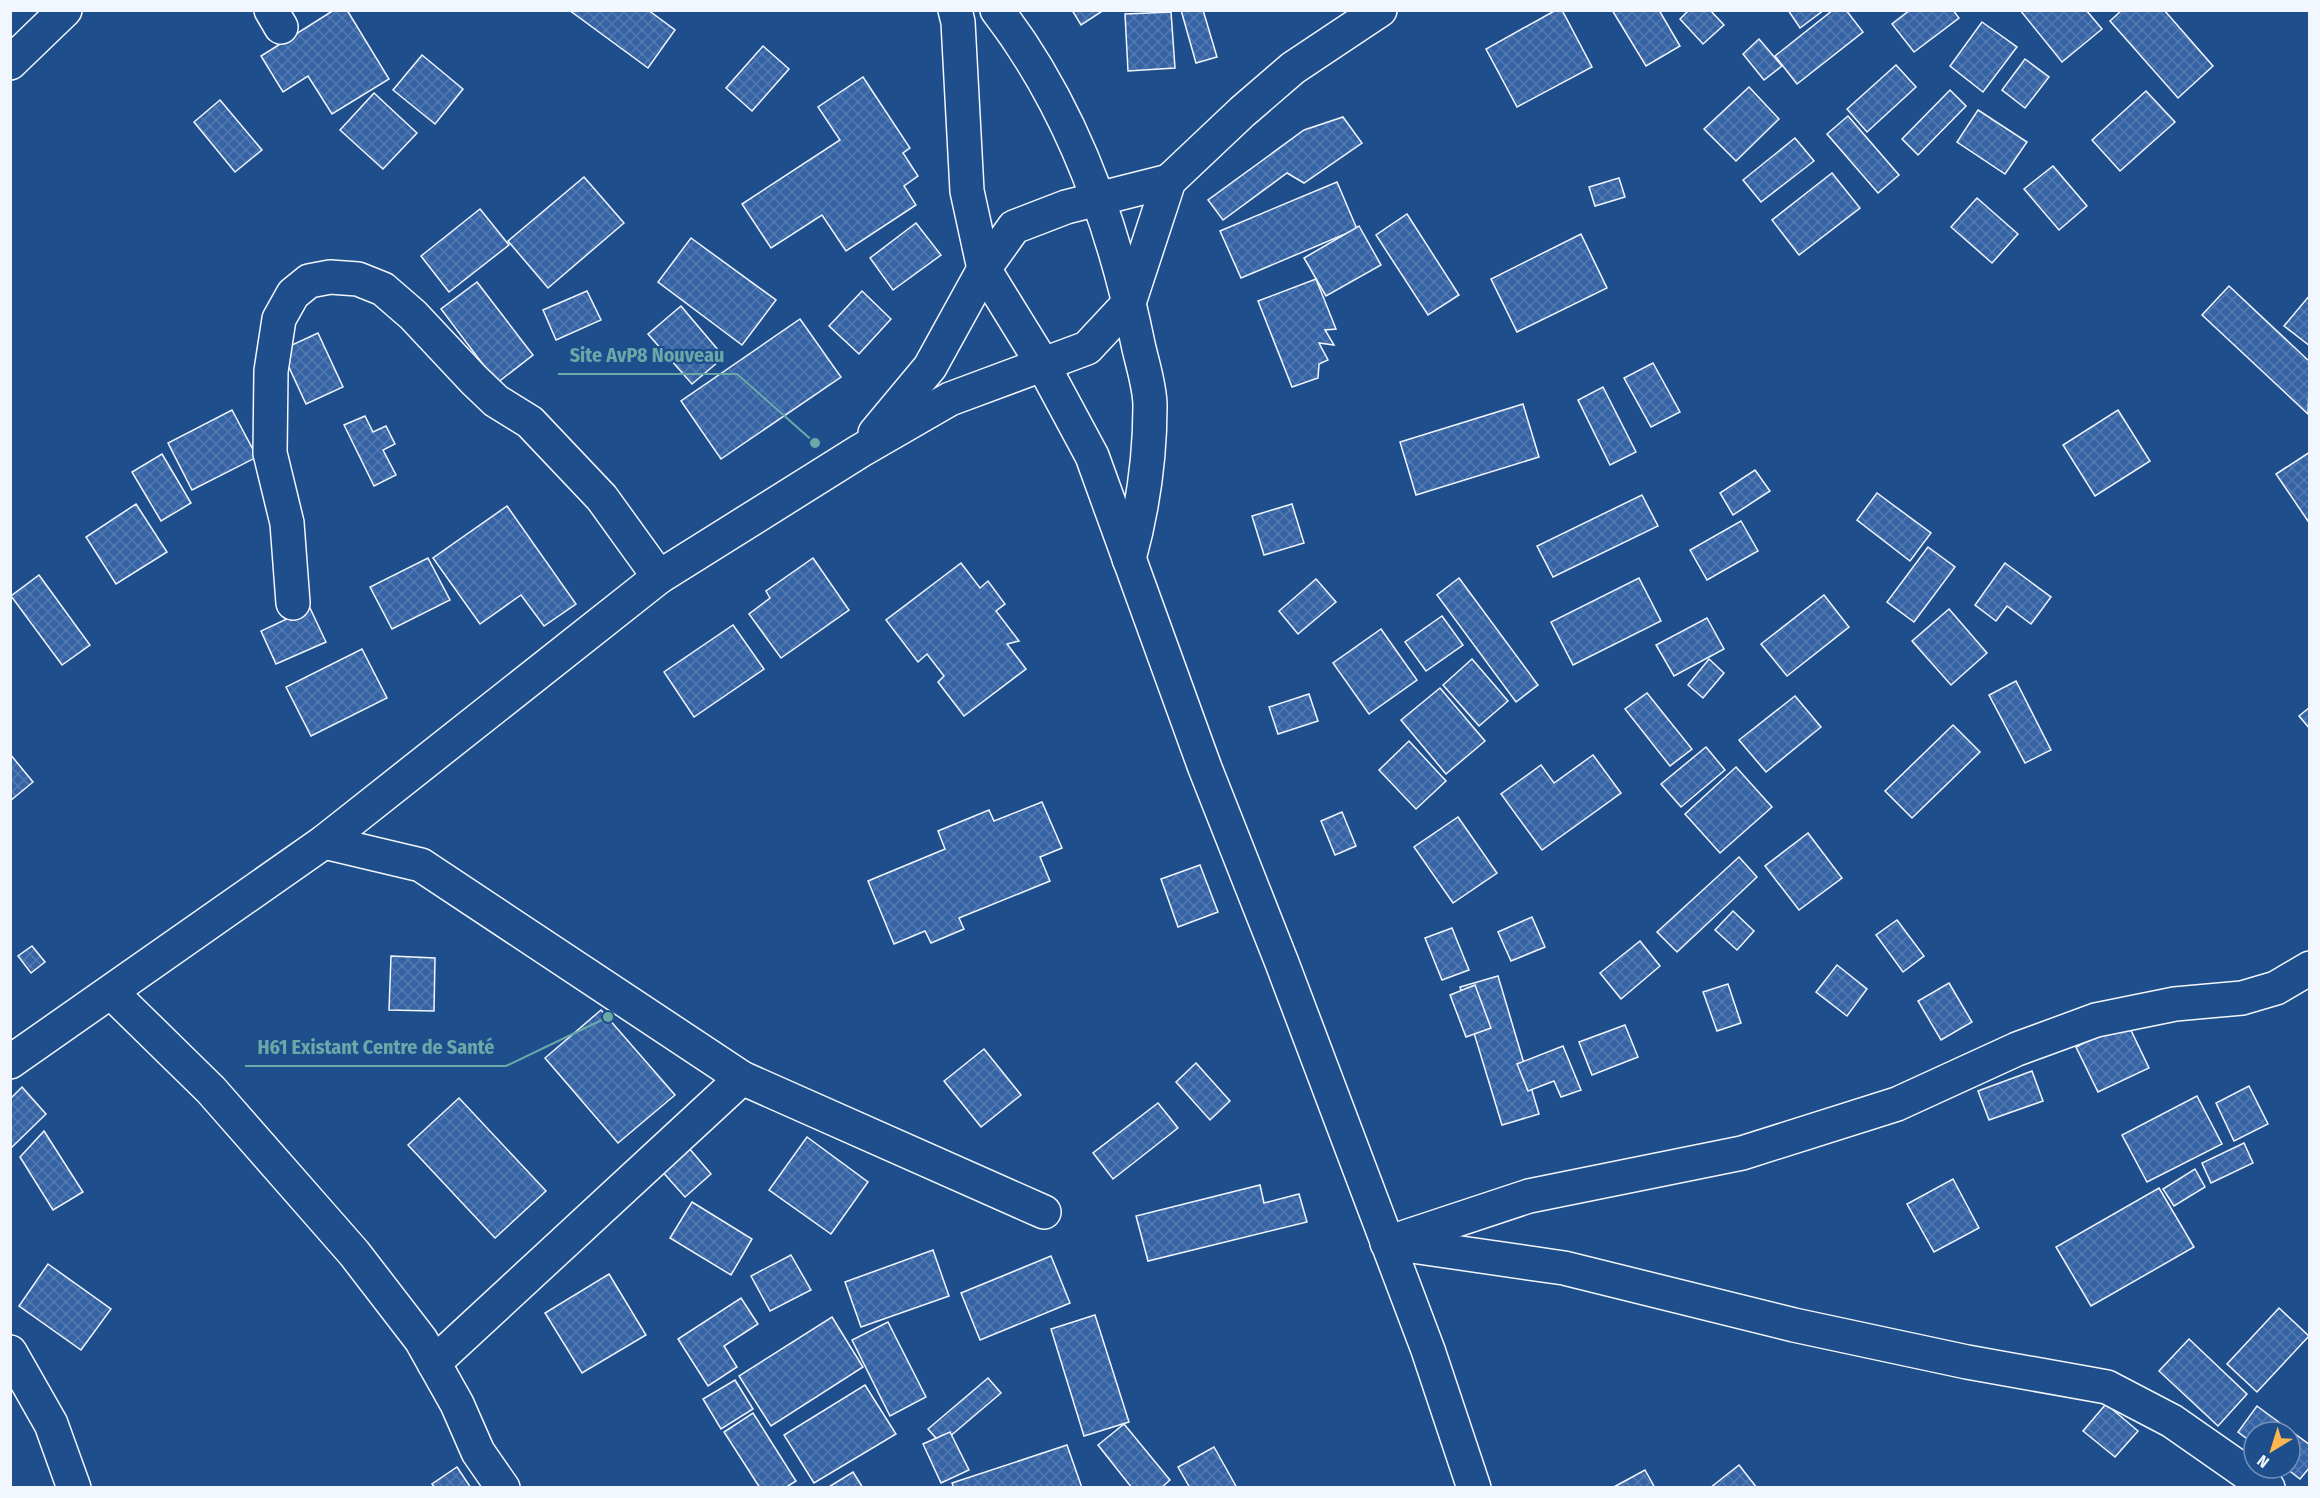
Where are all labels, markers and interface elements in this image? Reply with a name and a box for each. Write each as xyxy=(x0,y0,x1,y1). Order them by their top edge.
callout: Site AvP8 Nouveau xyxy=(558,336,737,374)
text: Site AvP8 Nouveau xyxy=(570,343,724,367)
callout: H61 Existant Centre de Santé xyxy=(245,1028,506,1066)
text: H61 Existant Centre de Santé xyxy=(258,1035,494,1059)
north arrow xyxy=(2242,1420,2302,1480)
text: N xyxy=(2253,1451,2273,1472)

